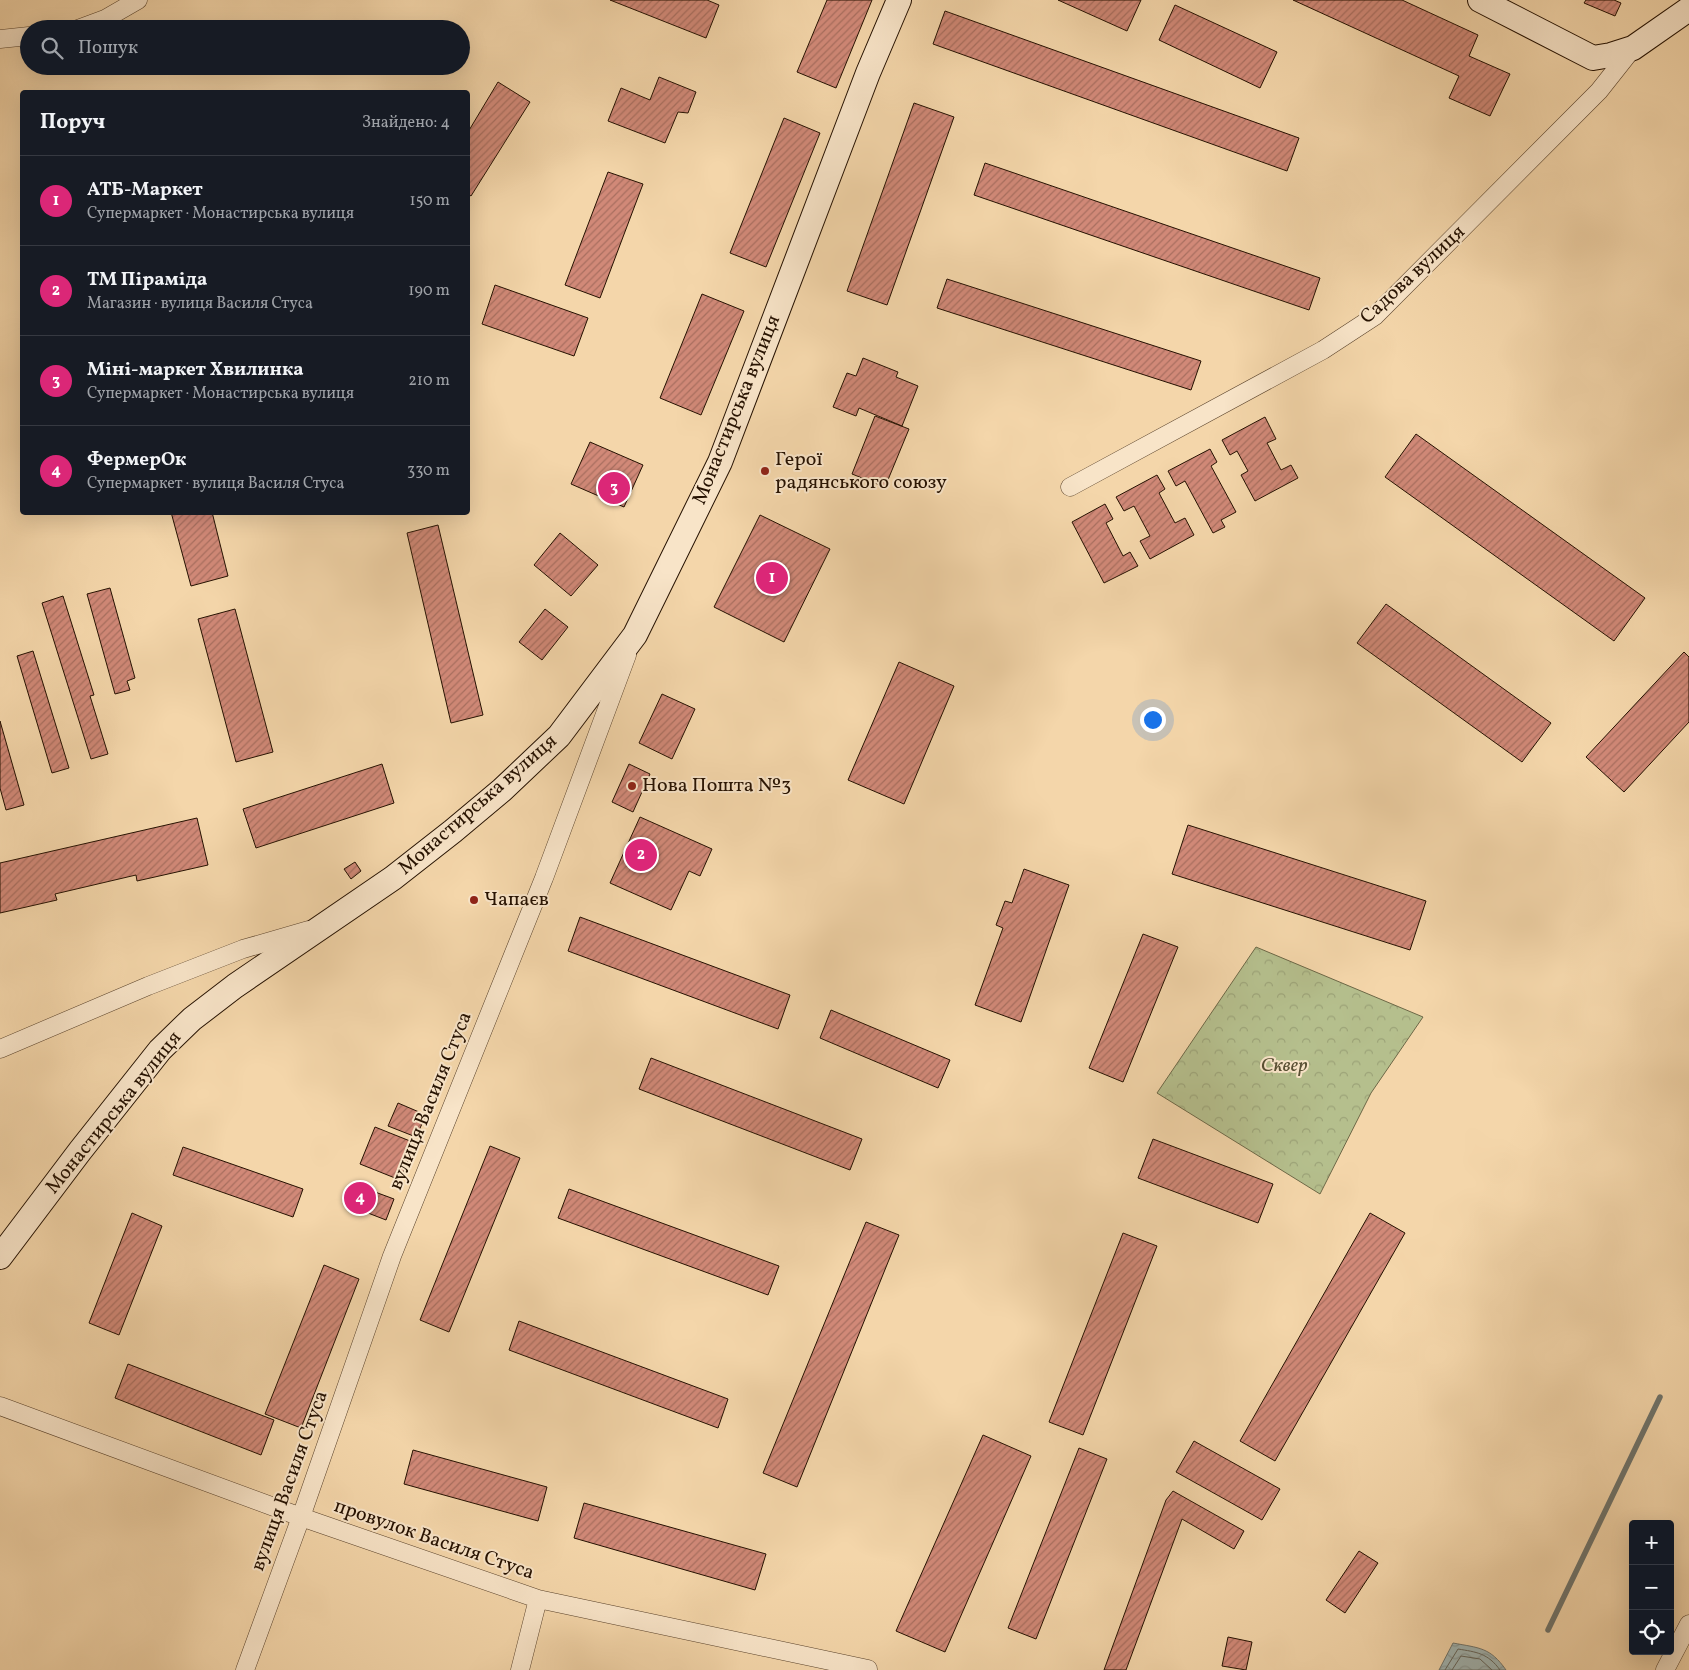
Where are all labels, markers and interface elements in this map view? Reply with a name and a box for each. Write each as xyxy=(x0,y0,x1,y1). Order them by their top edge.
search box xyxy=(20,20,470,75)
icon: search xyxy=(38,34,66,62)
text: Пошук xyxy=(78,35,138,61)
text: Поруч xyxy=(40,108,105,137)
text: Знайдено: 4 xyxy=(362,112,450,134)
text: АТБ-Маркет xyxy=(87,177,203,203)
text: 1 xyxy=(53,190,59,212)
text: 150 m xyxy=(409,190,450,212)
text: Супермаркет · Монастирська вулиця xyxy=(87,203,354,225)
street label: Садова вулиця xyxy=(1354,219,1472,331)
text: ТМ Піраміда xyxy=(87,267,208,293)
text: 2 xyxy=(52,280,60,302)
text: 190 m xyxy=(408,280,450,302)
text: Магазин · вулиця Василя Стуса xyxy=(87,293,313,315)
street label: Монастирська вулиця xyxy=(686,311,788,509)
text: Міні-маркет Хвилинка xyxy=(87,357,304,383)
text: 3 xyxy=(52,370,60,392)
text: 210 m xyxy=(408,370,450,392)
text: Супермаркет · Монастирська вулиця xyxy=(87,383,354,405)
place label: Герої радянського союзу xyxy=(775,446,947,497)
text: ФермерОк xyxy=(87,447,186,473)
text: 4 xyxy=(51,460,61,482)
text: 330 m xyxy=(407,460,450,482)
marker: Герої радянського союзу xyxy=(759,465,771,477)
pin: 3 xyxy=(598,469,630,507)
text: Супермаркет · вулиця Василя Стуса xyxy=(87,473,344,495)
pin: 1 xyxy=(756,559,788,597)
your location xyxy=(1140,707,1166,733)
street label: Монастирська вулиця xyxy=(392,728,564,882)
place label: Нова Пошта №3 xyxy=(642,772,791,800)
marker: Нова Пошта №3 xyxy=(626,780,638,792)
pin: 2 xyxy=(625,836,657,874)
place label: Чапаєв xyxy=(484,886,549,914)
marker: Чапаєв xyxy=(468,894,480,906)
street label: вулиця Василя Стуса xyxy=(382,1008,480,1194)
street label: Монастирська вулиця xyxy=(39,1026,189,1200)
park label: Сквер xyxy=(1261,1052,1308,1080)
pin: 4 xyxy=(344,1179,376,1217)
street label: вулиця Василя Стуса xyxy=(244,1387,336,1575)
street label: провулок Василя Стуса xyxy=(330,1493,538,1587)
map controls xyxy=(1629,1520,1674,1655)
button: + xyxy=(1629,1520,1674,1565)
button: − xyxy=(1629,1565,1674,1610)
button: locate xyxy=(1629,1610,1674,1655)

